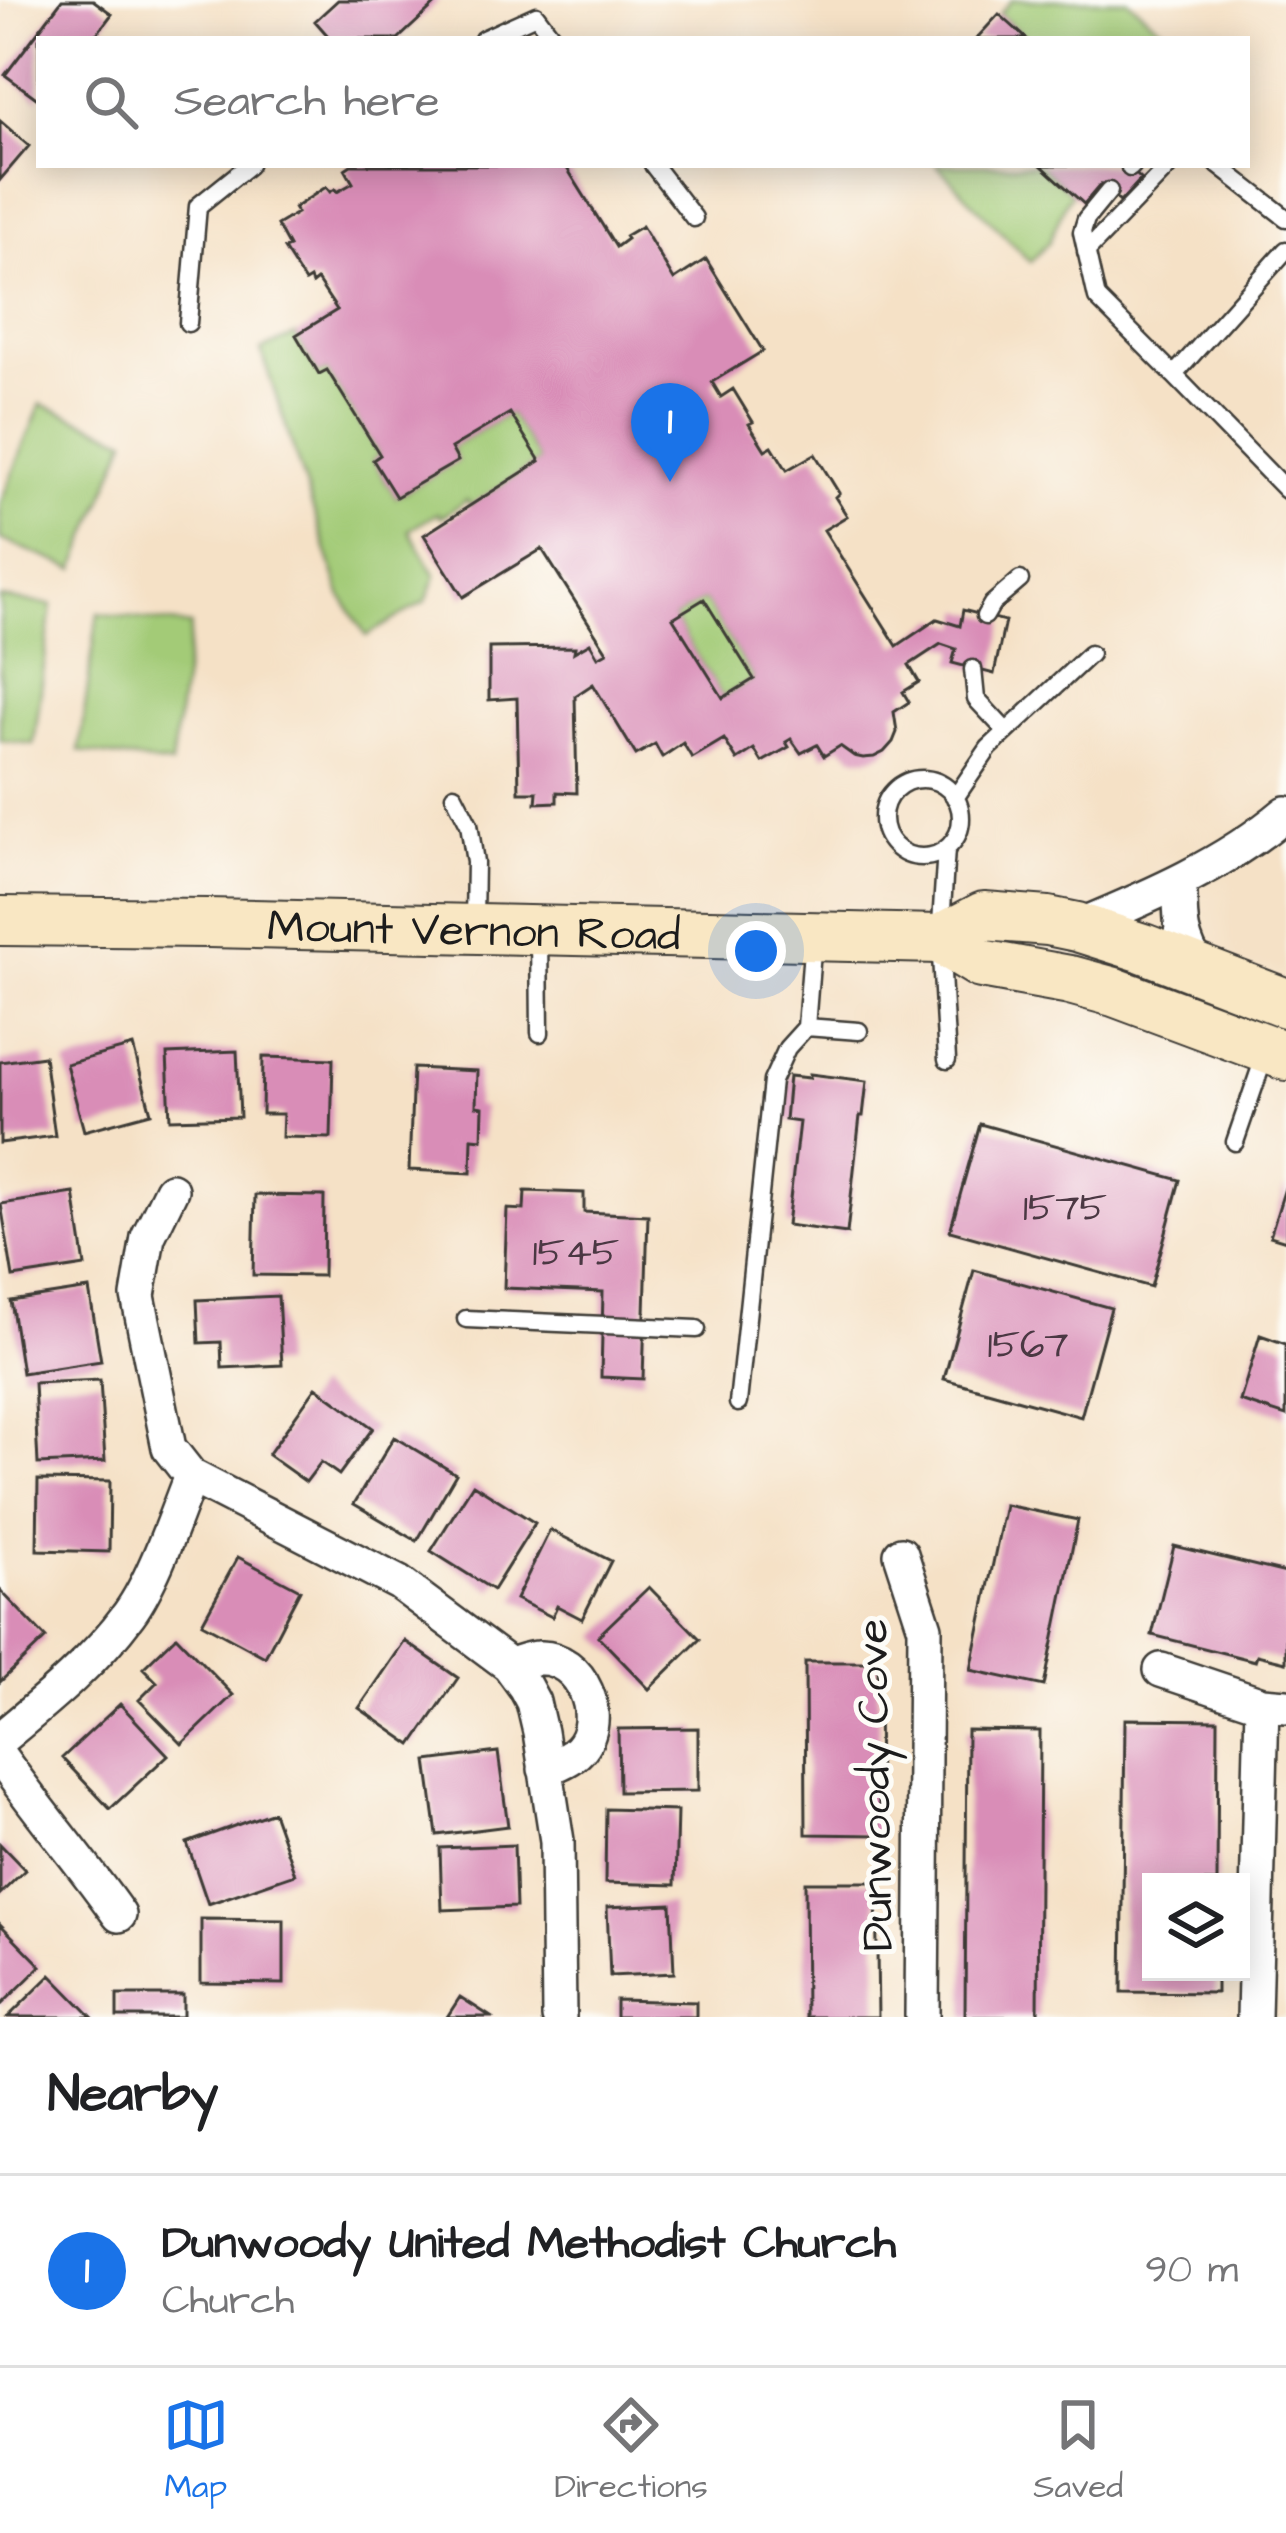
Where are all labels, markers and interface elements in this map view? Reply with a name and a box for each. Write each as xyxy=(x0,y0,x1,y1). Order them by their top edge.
search box xyxy=(36,36,1250,168)
icon: search xyxy=(78,69,144,135)
text: Search here xyxy=(174,71,440,133)
pin: 1 xyxy=(631,383,709,482)
street label: Mount Vernon Road xyxy=(267,896,681,967)
your location xyxy=(726,921,786,981)
house number: 1575 xyxy=(1023,1182,1107,1236)
house number: 1545 xyxy=(533,1227,619,1281)
house number: 1567 xyxy=(987,1319,1069,1373)
street label: Dunwoody Cove xyxy=(842,1618,911,1952)
map controls xyxy=(1142,1873,1250,1981)
button: layers xyxy=(1142,1873,1250,1981)
text: Nearby xyxy=(48,2060,218,2131)
text: Dunwoody United Methodist Church xyxy=(162,2213,896,2275)
text: 1 xyxy=(85,2244,90,2298)
text: 90 m xyxy=(1145,2244,1238,2298)
text: Church xyxy=(162,2275,294,2329)
tab: Map xyxy=(163,2392,229,2510)
tab: Directions xyxy=(554,2392,708,2510)
tab: Saved xyxy=(1033,2392,1123,2510)

